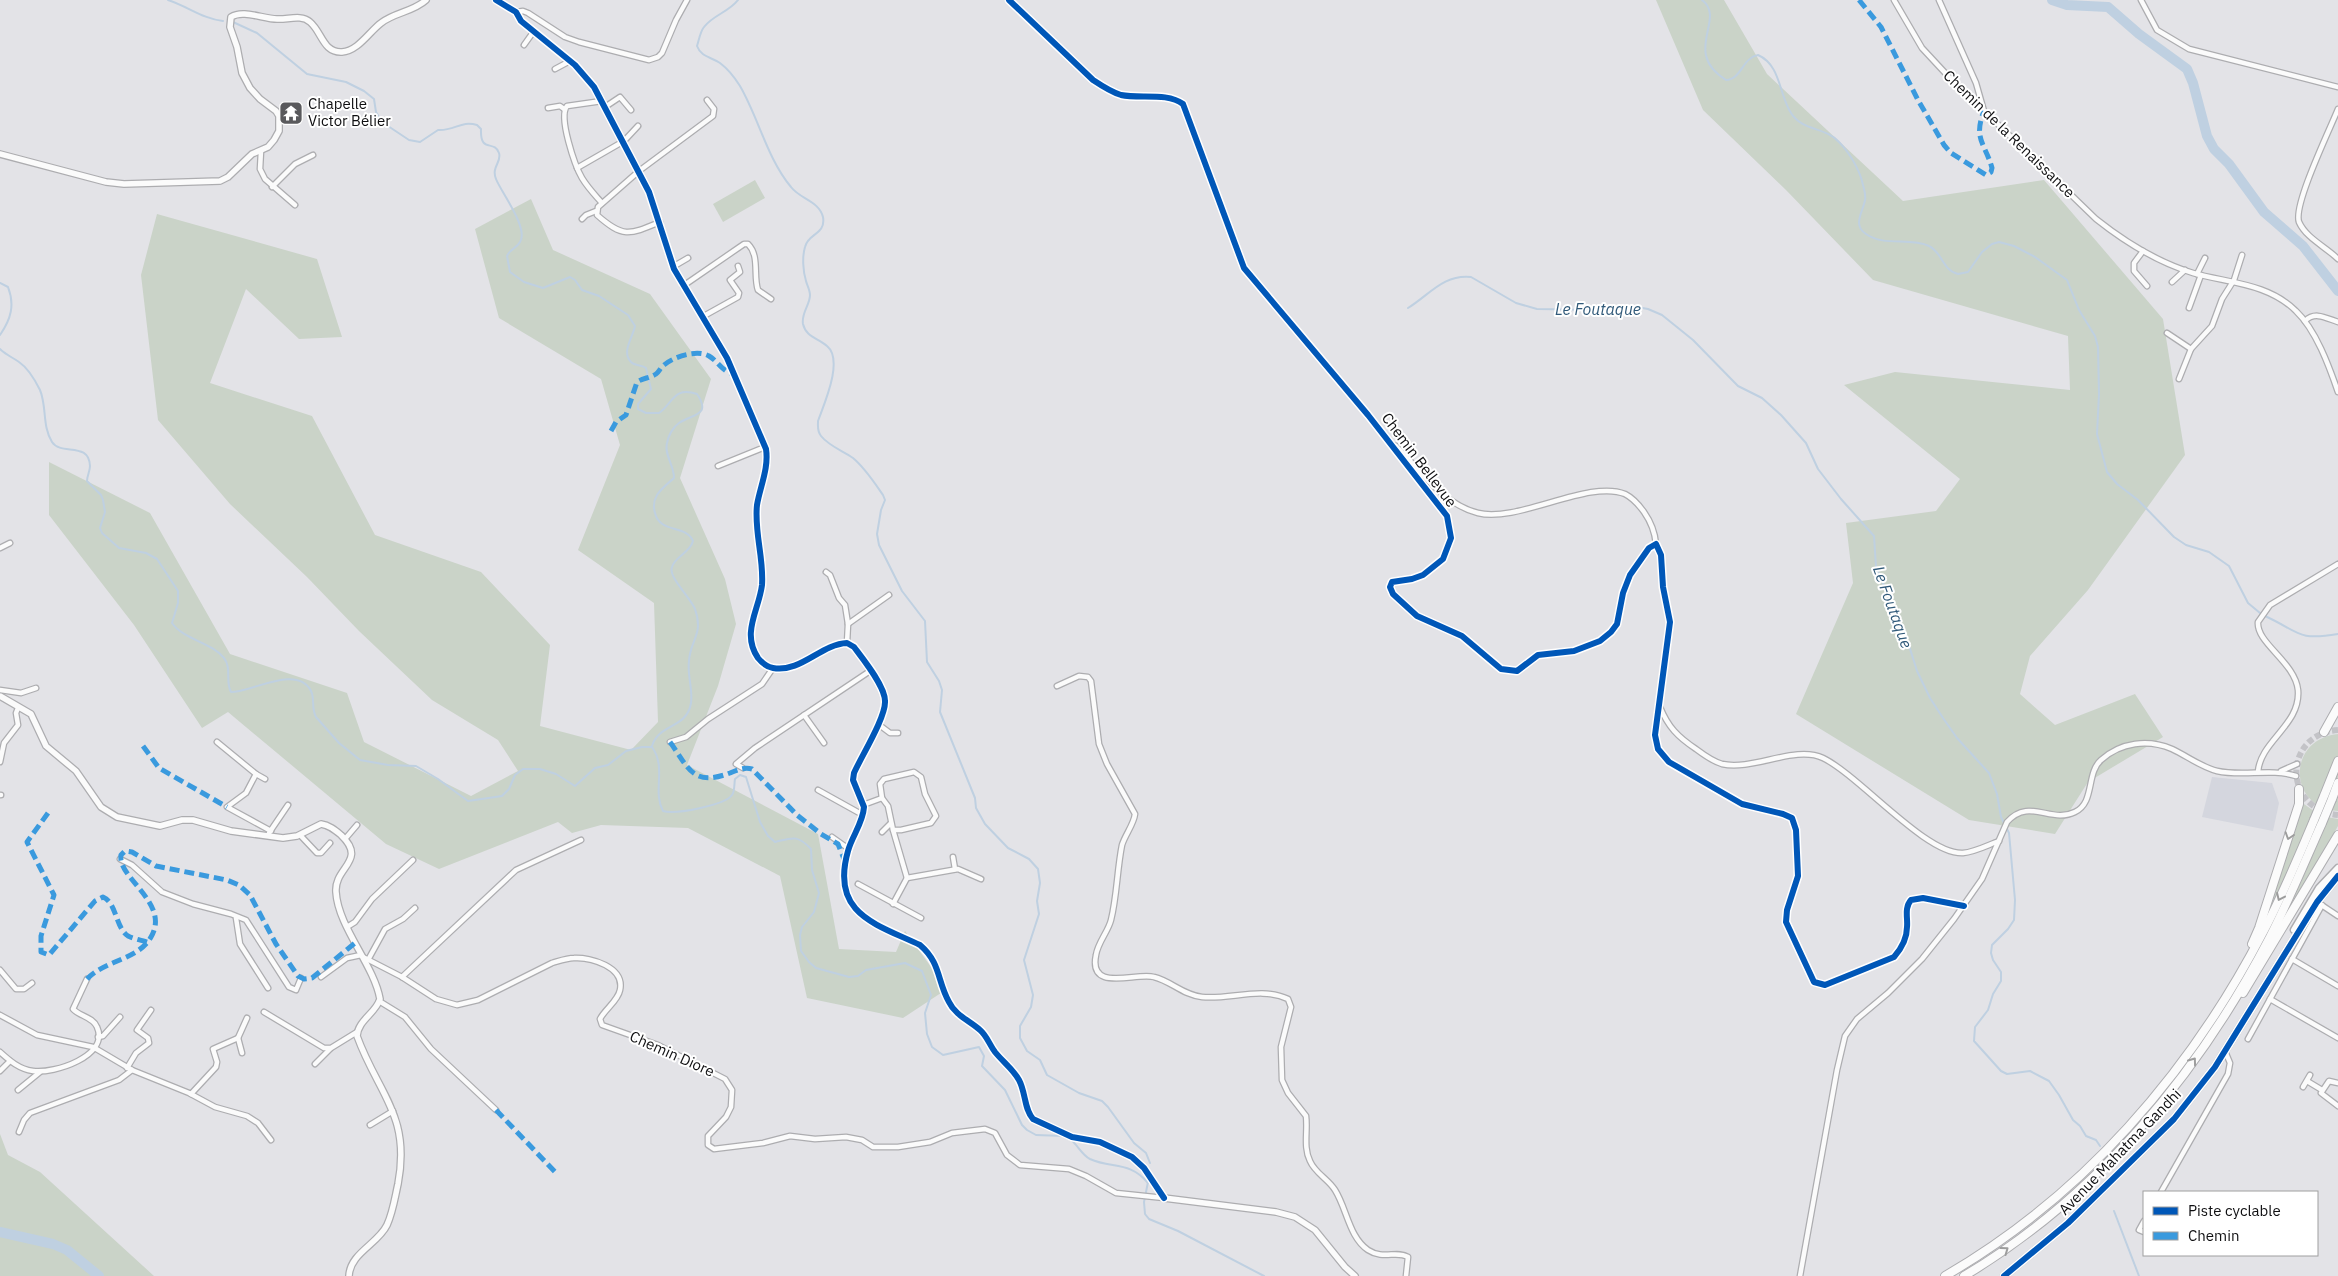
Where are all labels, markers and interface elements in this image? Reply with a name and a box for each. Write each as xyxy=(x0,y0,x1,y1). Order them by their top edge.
street label: Chemin de la Renaissance xyxy=(1940,66,2079,202)
place label: Chapelle Victor Bélier xyxy=(308,94,391,130)
temple icon: Chapelle Victor Bélier xyxy=(278,100,304,126)
water label: Le Foutaque xyxy=(1555,299,1641,319)
street label: Chemin Bellevue xyxy=(1378,409,1461,511)
water label: Le Foutaque xyxy=(1869,563,1917,651)
one-way arrow xyxy=(2284,831,2294,839)
one-way arrow xyxy=(2276,892,2287,901)
street label: Chemin Diore xyxy=(627,1026,718,1081)
one-way arrow xyxy=(2187,1057,2196,1067)
street label: Avenue Mahatma Gandhi xyxy=(2054,1085,2185,1219)
legend xyxy=(2143,1191,2318,1256)
text: Piste cyclable xyxy=(2188,1201,2281,1220)
text: Chemin xyxy=(2188,1226,2239,1245)
one-way arrow xyxy=(2000,1247,2009,1256)

